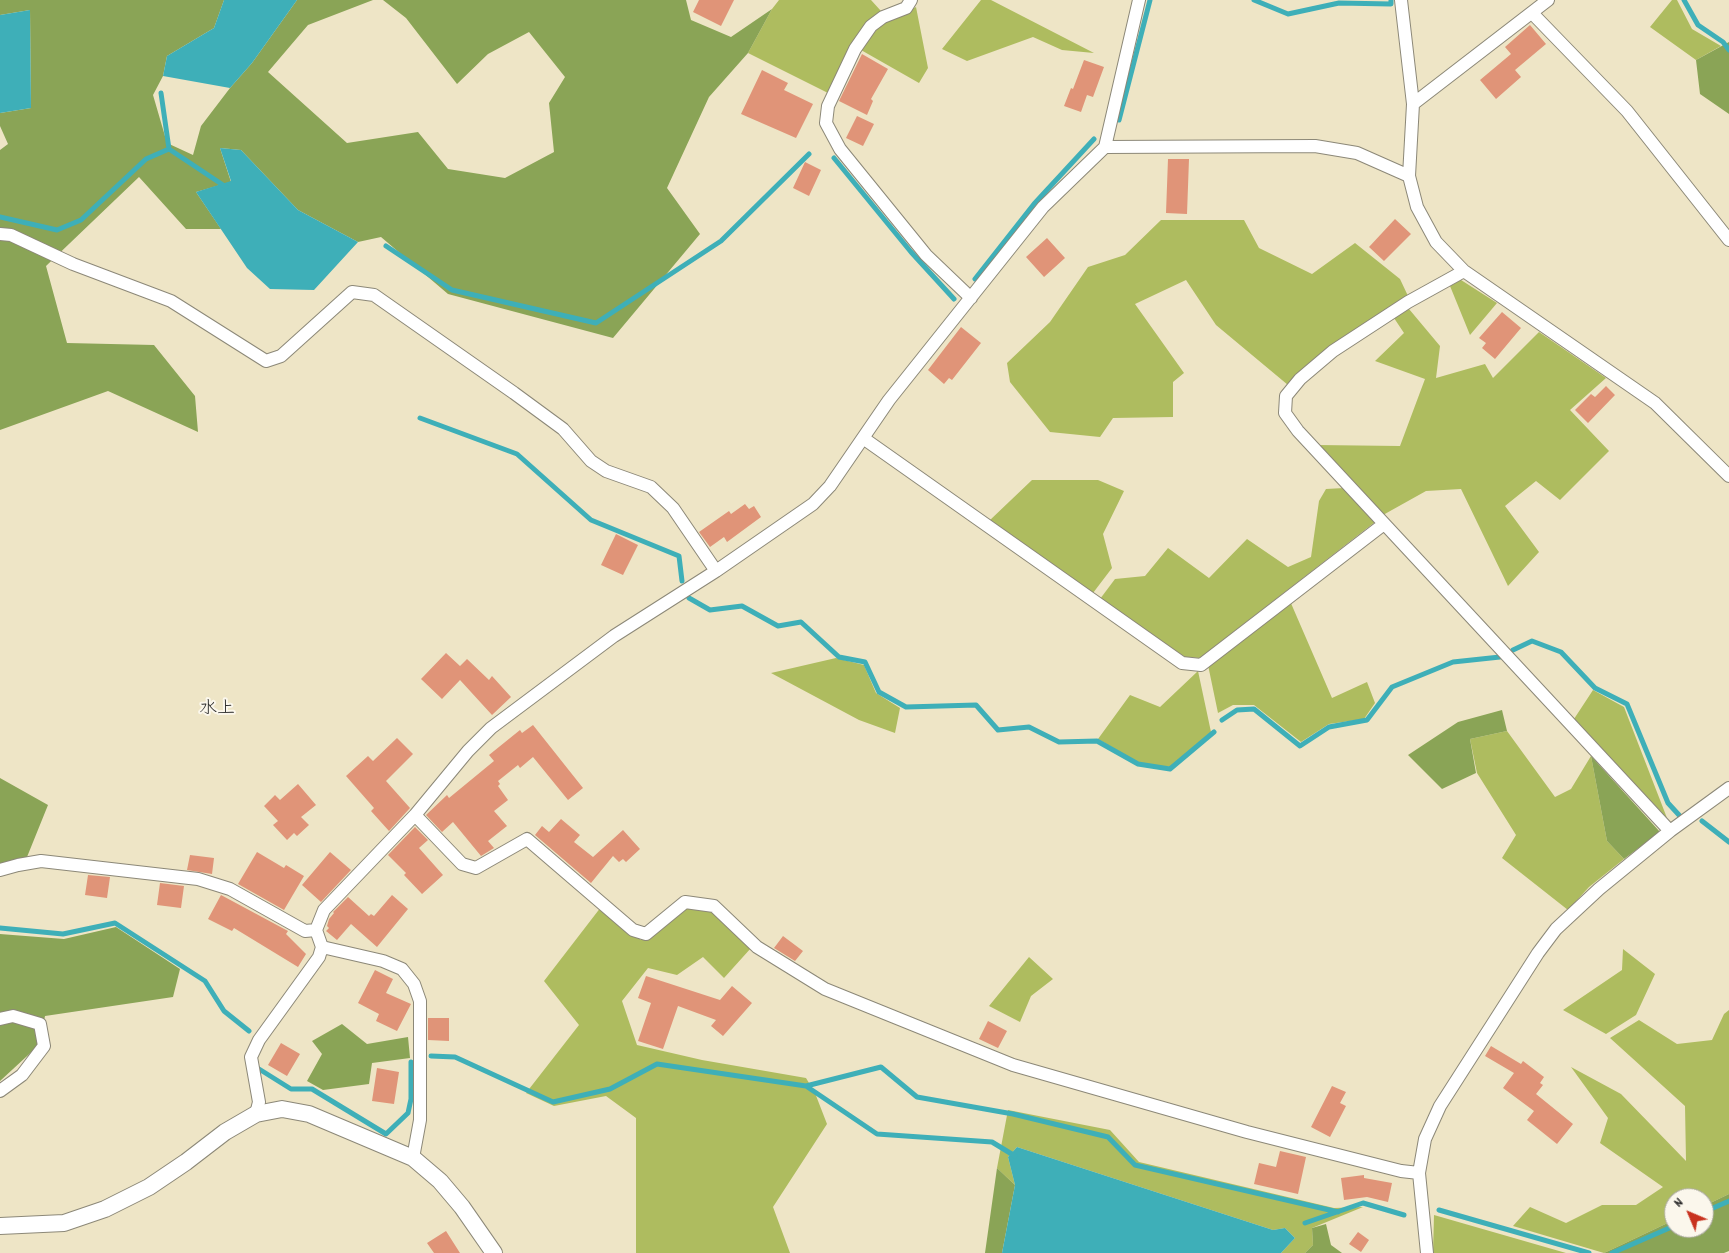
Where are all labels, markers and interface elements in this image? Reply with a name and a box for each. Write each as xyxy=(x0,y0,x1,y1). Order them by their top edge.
district label: 水上 xyxy=(199,700,235,722)
north arrow xyxy=(1664,1188,1714,1238)
text: N xyxy=(1670,1194,1689,1213)

